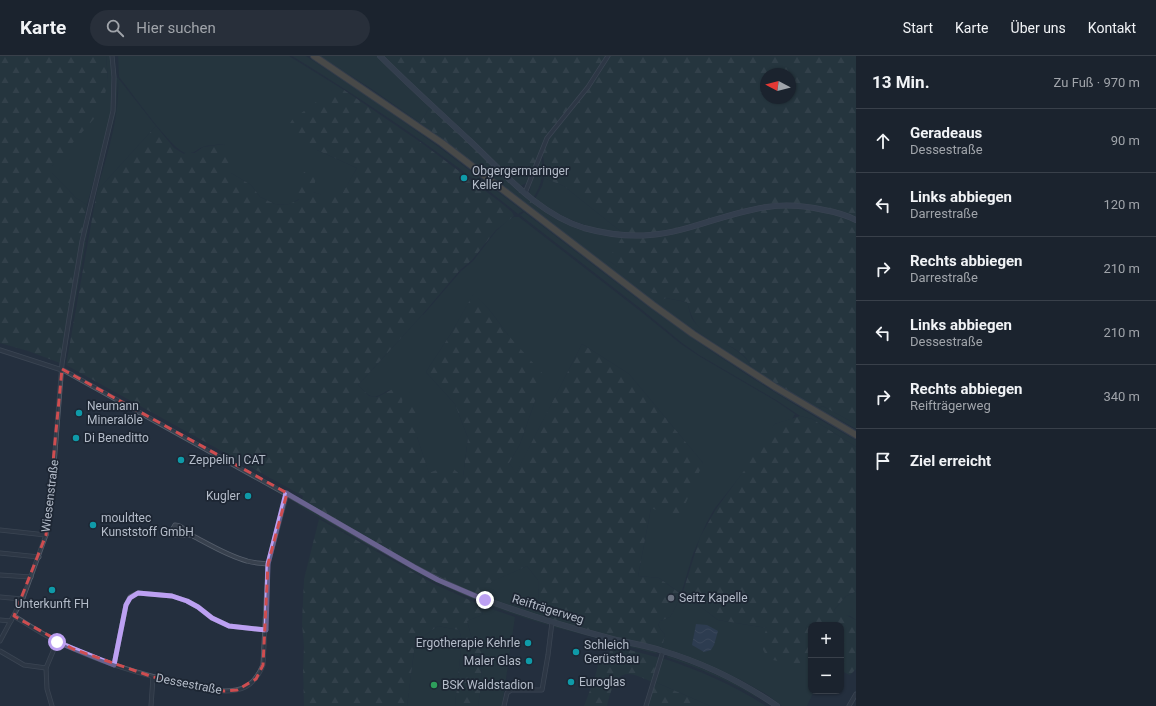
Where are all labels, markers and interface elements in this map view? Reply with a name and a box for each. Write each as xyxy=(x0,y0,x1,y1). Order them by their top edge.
search box xyxy=(90,10,370,46)
text: Karte xyxy=(20,16,66,39)
icon: search xyxy=(104,17,126,39)
text: Hier suchen xyxy=(136,19,216,37)
text: Start xyxy=(903,20,933,36)
text: Karte xyxy=(955,20,989,36)
text: Über uns xyxy=(1011,20,1066,36)
text: Kontakt xyxy=(1088,20,1136,36)
north arrow xyxy=(760,68,796,104)
text: 13 Min. xyxy=(872,72,930,92)
text: Zu Fuß · 970 m xyxy=(1054,75,1140,90)
text: Geradeaus xyxy=(910,124,982,142)
icon: ahead xyxy=(872,130,894,152)
text: 90 m xyxy=(1111,133,1140,148)
text: Dessestraße xyxy=(910,142,983,157)
place label: Obgergermaringer Keller xyxy=(472,164,569,192)
marker: Obgergermaringer Keller xyxy=(459,173,469,183)
text: Links abbiegen xyxy=(910,188,1012,206)
icon: left xyxy=(872,194,894,216)
text: 120 m xyxy=(1103,197,1140,212)
text: Darrestraße xyxy=(910,206,978,221)
text: Rechts abbiegen xyxy=(910,252,1023,270)
icon: right xyxy=(872,258,894,280)
text: 210 m xyxy=(1103,261,1140,276)
text: Darrestraße xyxy=(910,270,978,285)
text: Links abbiegen xyxy=(910,316,1012,334)
icon: left xyxy=(872,322,894,344)
text: 210 m xyxy=(1103,325,1140,340)
text: Dessestraße xyxy=(910,334,983,349)
text: Rechts abbiegen xyxy=(910,380,1023,398)
icon: right xyxy=(872,386,894,408)
text: 340 m xyxy=(1103,389,1140,404)
text: Reifträgerweg xyxy=(910,398,991,413)
place label: Neumann Mineralöle xyxy=(87,399,143,427)
marker: Neumann Mineralöle xyxy=(74,408,84,418)
place label: Di Beneditto xyxy=(84,431,149,445)
marker: Di Beneditto xyxy=(71,433,81,443)
icon: arrive xyxy=(872,450,894,472)
text: Ziel erreicht xyxy=(910,452,991,470)
place label: Zeppelin | CAT xyxy=(189,453,266,467)
marker: Zeppelin | CAT xyxy=(176,455,186,465)
street label: Wiesenstraße xyxy=(39,459,61,533)
place label: Kugler xyxy=(206,489,240,503)
marker: Kugler xyxy=(243,491,253,501)
place label: mouldtec Kunststoff GmbH xyxy=(101,511,194,539)
marker: mouldtec Kunststoff GmbH xyxy=(88,520,98,530)
marker: Unterkunft FH xyxy=(47,585,57,595)
route end xyxy=(476,591,494,609)
street label: Reifträgerweg xyxy=(510,591,586,627)
place label: Seitz Kapelle xyxy=(679,591,748,605)
marker: Seitz Kapelle xyxy=(666,593,676,603)
place label: Unterkunft FH xyxy=(15,597,89,611)
map controls xyxy=(808,622,844,694)
button: + xyxy=(808,622,844,658)
route start xyxy=(48,633,66,651)
place label: Ergotherapie Kehrle xyxy=(416,636,520,650)
marker: Ergotherapie Kehrle xyxy=(523,638,533,648)
place label: Schleich Gerüstbau xyxy=(584,638,639,666)
marker: Schleich Gerüstbau xyxy=(571,647,581,657)
place label: Maler Glas xyxy=(464,654,521,668)
marker: Maler Glas xyxy=(524,656,534,666)
button: − xyxy=(808,658,844,694)
street label: Dessestraße xyxy=(155,671,223,697)
place label: Euroglas xyxy=(579,675,626,689)
marker: Euroglas xyxy=(566,677,576,687)
place label: BSK Waldstadion xyxy=(442,678,534,692)
marker: BSK Waldstadion xyxy=(429,680,439,690)

